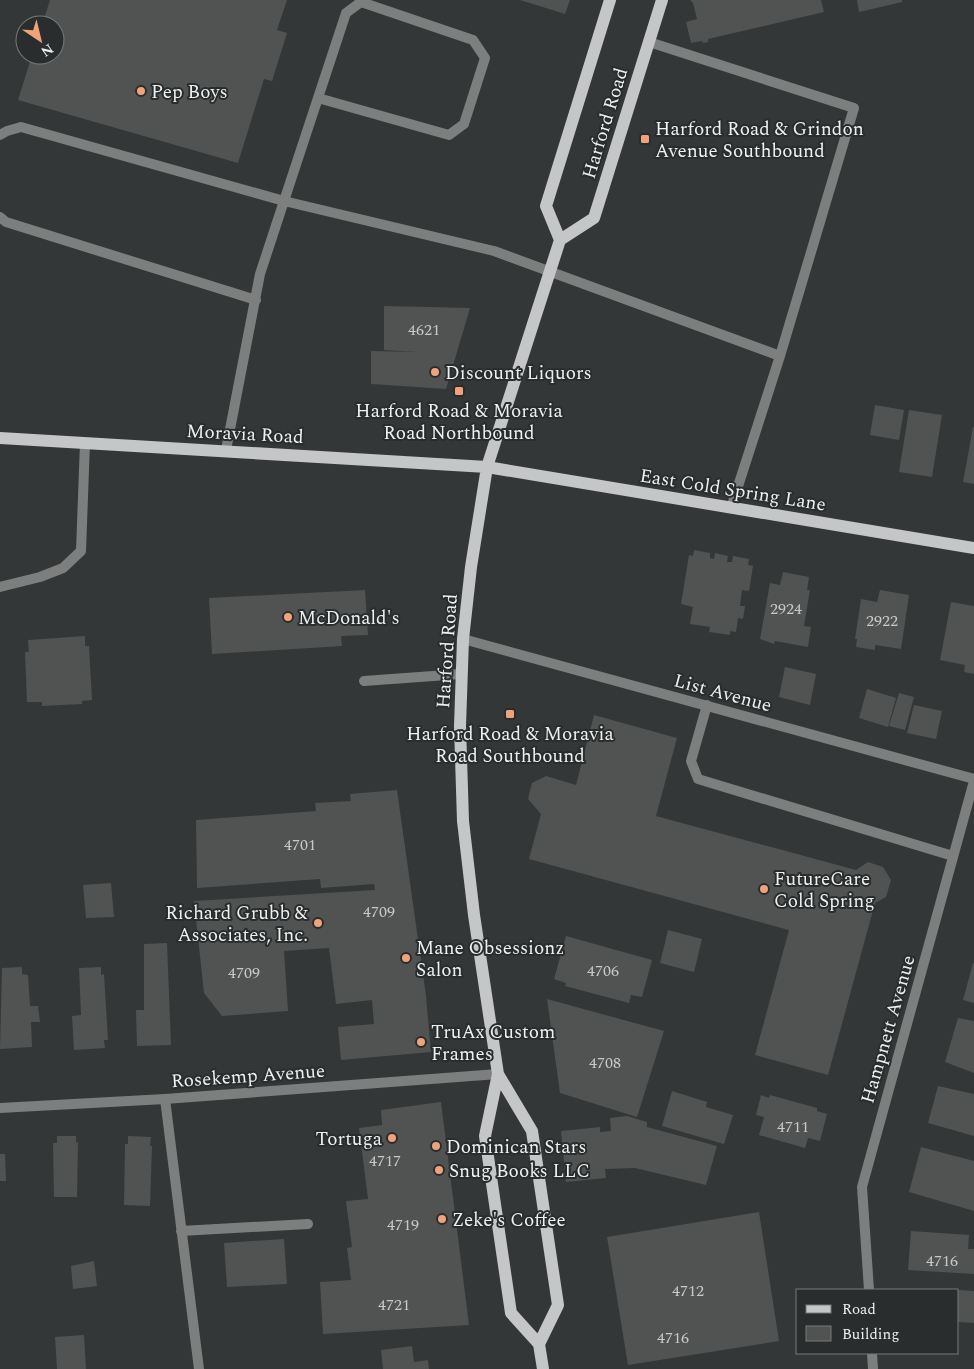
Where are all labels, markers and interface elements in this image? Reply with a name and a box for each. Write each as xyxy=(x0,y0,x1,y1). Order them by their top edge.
north arrow xyxy=(15,15,65,65)
text: N xyxy=(36,38,58,62)
street label: Harford Road xyxy=(575,64,636,183)
place label: Pep Boys xyxy=(151,78,228,107)
marker: Pep Boys xyxy=(135,85,147,97)
place label: Harford Road & Grindon Avenue Southbound xyxy=(655,115,864,166)
marker: Harford Road & Grindon Avenue Southbound xyxy=(639,133,651,145)
house number: 4621 xyxy=(408,318,440,342)
place label: Discount Liquors xyxy=(445,359,592,388)
marker: Discount Liquors xyxy=(429,366,441,378)
marker: Harford Road & Moravia Road Northbound xyxy=(453,385,465,397)
place label: Harford Road & Moravia Road Northbound xyxy=(355,397,563,448)
street label: Moravia Road xyxy=(186,417,304,452)
street label: East Cold Spring Lane xyxy=(638,461,828,520)
street label: Harford Road xyxy=(429,593,466,709)
house number: 2924 xyxy=(770,597,802,621)
place label: McDonald's xyxy=(298,604,400,633)
house number: 2922 xyxy=(866,609,898,633)
marker: McDonald's xyxy=(282,611,294,623)
street label: List Avenue xyxy=(670,666,775,720)
marker: Harford Road & Moravia Road Southbound xyxy=(504,708,516,720)
place label: Harford Road & Moravia Road Southbound xyxy=(406,720,614,771)
house number: 4701 xyxy=(284,833,316,857)
place label: FutureCare Cold Spring xyxy=(774,865,875,916)
marker: FutureCare Cold Spring xyxy=(758,883,770,895)
place label: Richard Grubb & Associates, Inc. xyxy=(165,899,309,950)
house number: 4709 xyxy=(363,900,395,924)
marker: Richard Grubb & Associates, Inc. xyxy=(312,917,324,929)
place label: Mane Obsessionz Salon xyxy=(416,934,564,985)
marker: Mane Obsessionz Salon xyxy=(400,952,412,964)
street label: Hampnett Avenue xyxy=(853,952,923,1107)
house number: 4706 xyxy=(587,959,619,983)
house number: 4709 xyxy=(228,961,260,985)
place label: TruAx Custom Frames xyxy=(431,1018,555,1069)
marker: TruAx Custom Frames xyxy=(415,1036,427,1048)
house number: 4708 xyxy=(589,1051,621,1075)
street label: Rosekemp Avenue xyxy=(170,1057,326,1096)
house number: 4711 xyxy=(777,1115,809,1139)
place label: Tortuga xyxy=(315,1125,383,1154)
marker: Tortuga xyxy=(386,1132,398,1144)
place label: Dominican Stars xyxy=(446,1133,586,1162)
marker: Dominican Stars xyxy=(430,1140,442,1152)
house number: 4717 xyxy=(369,1149,401,1173)
place label: Snug Books LLC xyxy=(449,1157,590,1186)
marker: Snug Books LLC xyxy=(433,1164,445,1176)
place label: Zeke's Coffee xyxy=(452,1206,566,1235)
house number: 4719 xyxy=(387,1213,419,1237)
marker: Zeke's Coffee xyxy=(436,1213,448,1225)
house number: 4716 xyxy=(926,1249,958,1273)
house number: 4712 xyxy=(672,1279,704,1303)
legend xyxy=(796,1289,959,1354)
house number: 4721 xyxy=(378,1293,410,1317)
text: Road xyxy=(842,1298,876,1321)
text: Building xyxy=(842,1323,899,1346)
house number: 4716 xyxy=(657,1326,689,1350)

